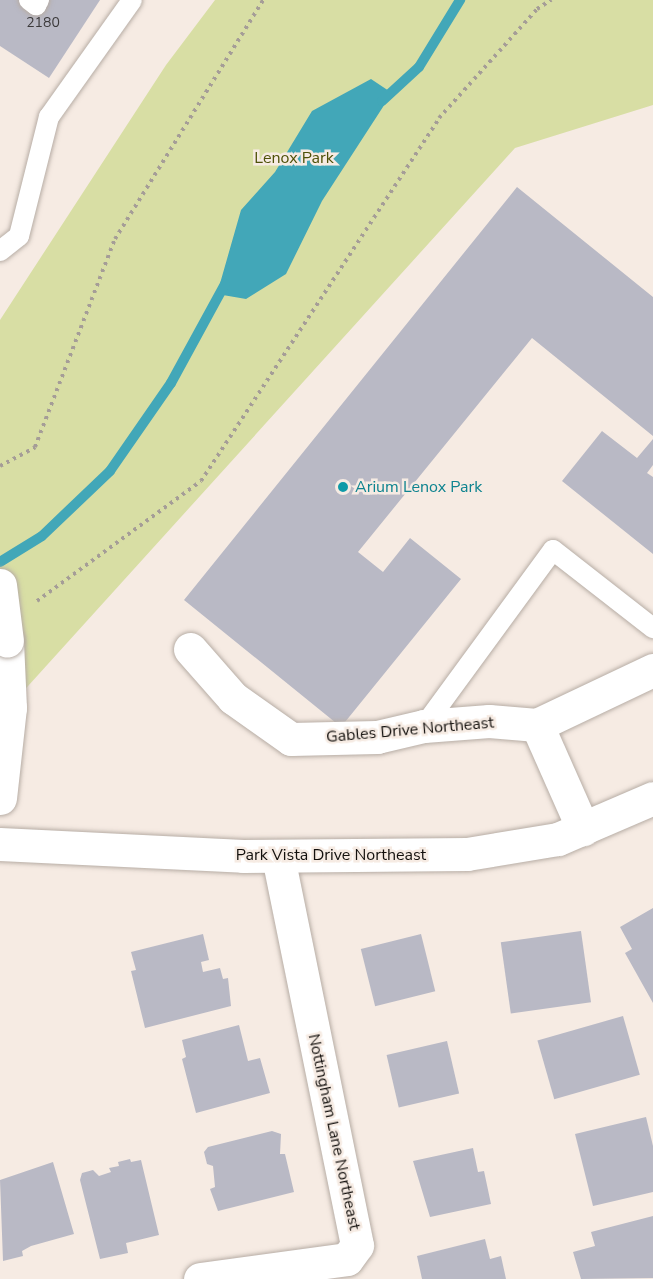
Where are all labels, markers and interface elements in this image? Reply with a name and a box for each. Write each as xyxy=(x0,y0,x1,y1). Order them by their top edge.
house number: 2180 xyxy=(26,15,60,31)
park label: Lenox Park xyxy=(254,148,334,168)
place label: Arium Lenox Park xyxy=(355,477,482,497)
marker: Arium Lenox Park xyxy=(336,480,350,494)
street label: Gables Drive Northeast xyxy=(325,713,495,747)
street label: Park Vista Drive Northeast xyxy=(236,845,426,865)
street label: Nottingham Lane Northeast xyxy=(304,1032,364,1232)

